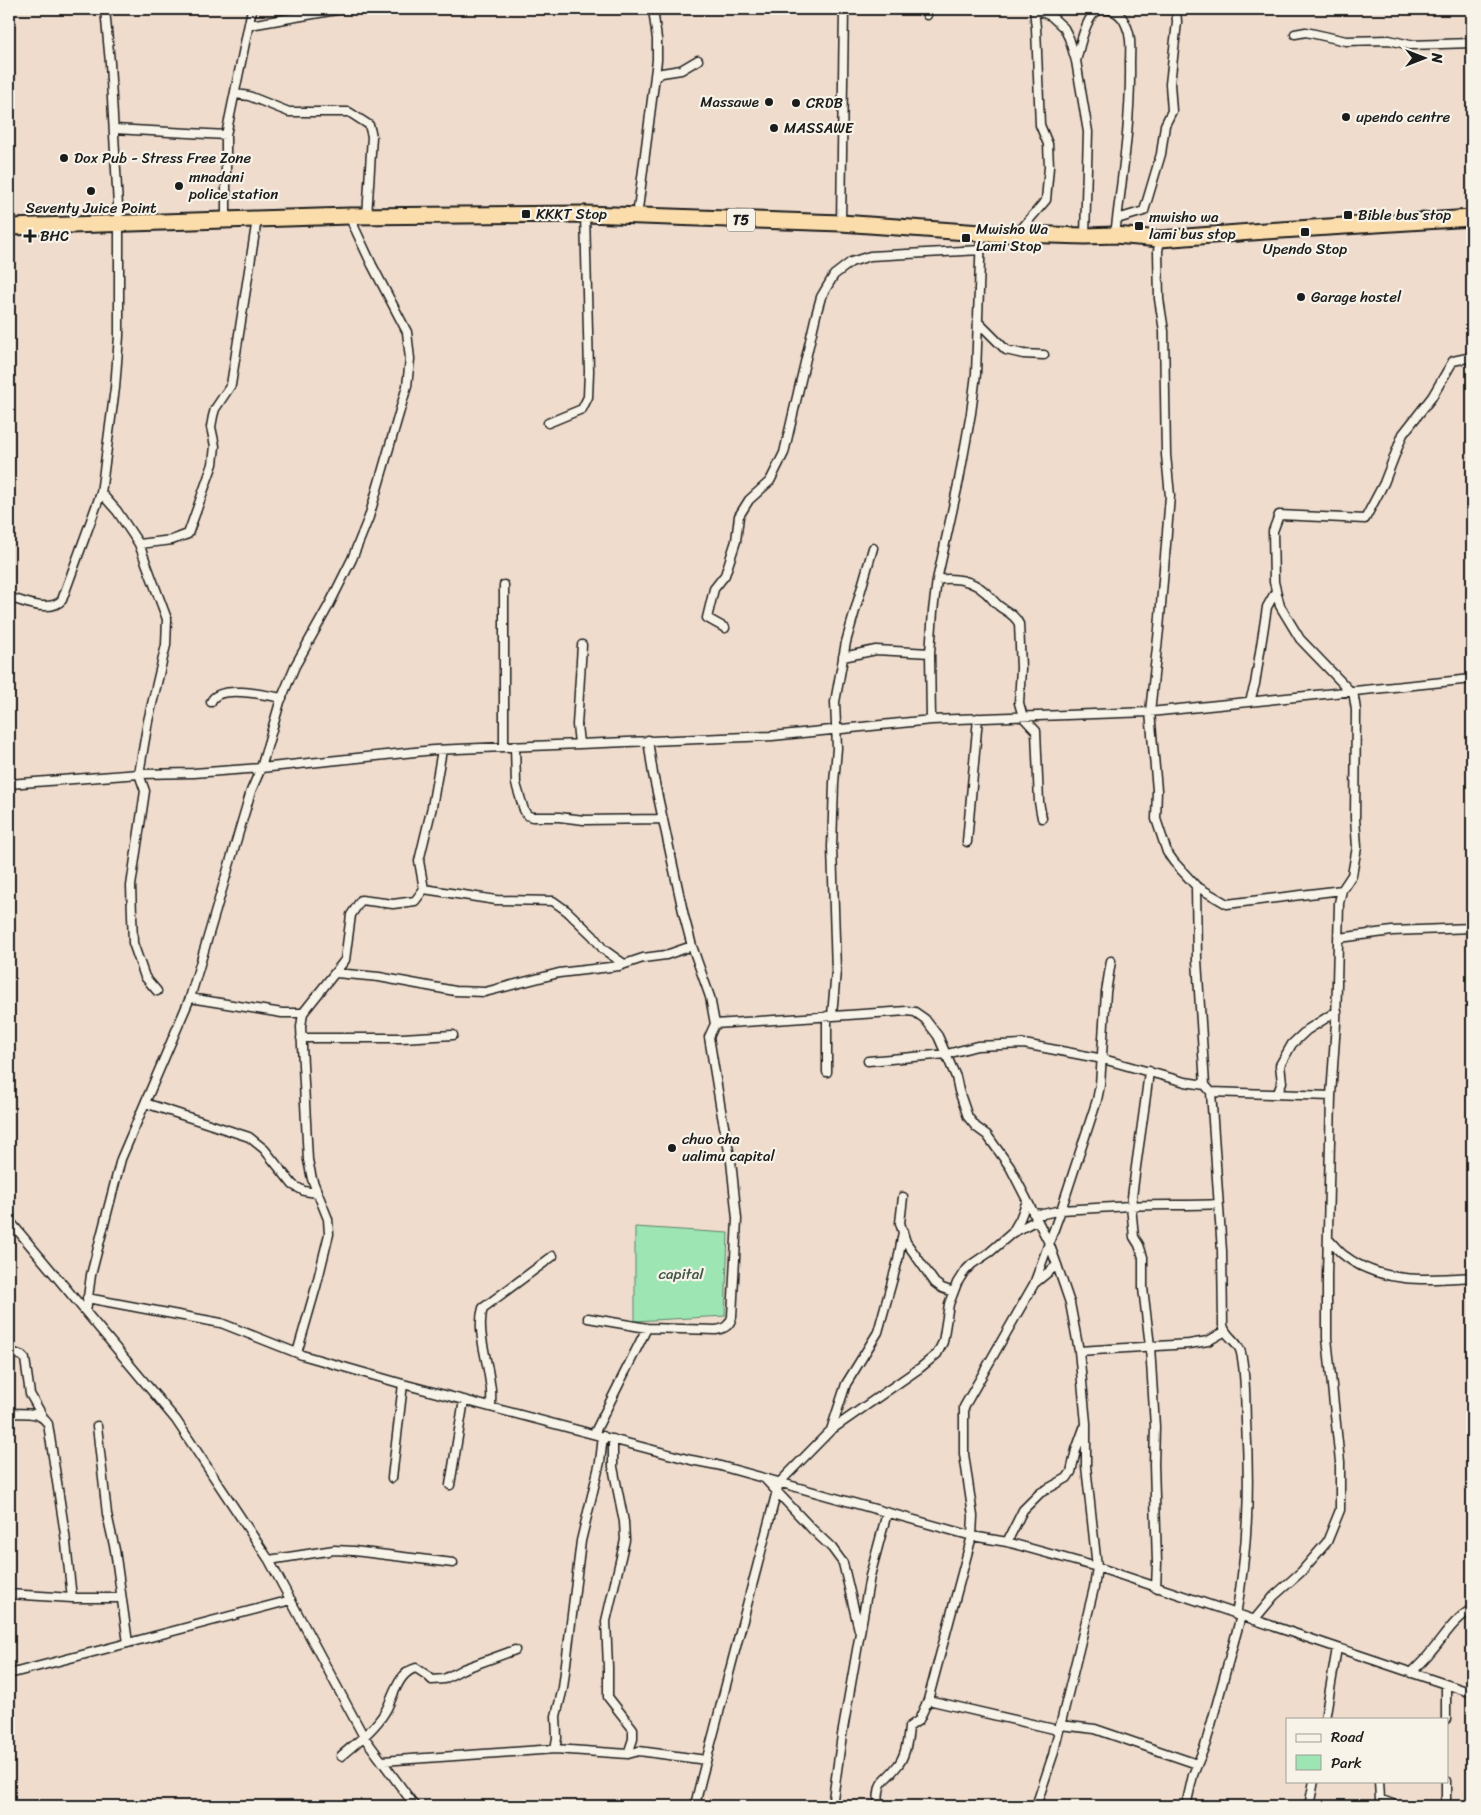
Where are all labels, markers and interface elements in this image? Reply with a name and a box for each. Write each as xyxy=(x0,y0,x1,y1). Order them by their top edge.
north arrow xyxy=(1398,32,1448,82)
text: N xyxy=(1424,52,1449,63)
place label: Massawe xyxy=(700,89,759,115)
place label: CRDB xyxy=(806,90,843,116)
marker: Massawe xyxy=(763,96,775,108)
marker: CRDB xyxy=(790,97,802,109)
place label: upendo centre xyxy=(1356,104,1450,130)
marker: upendo centre xyxy=(1340,111,1352,123)
place label: MASSAWE xyxy=(784,115,855,141)
marker: MASSAWE xyxy=(768,122,780,134)
place label: Dox Pub - Stress Free Zone xyxy=(74,145,251,171)
marker: Dox Pub - Stress Free Zone xyxy=(58,152,70,164)
place label: mnadani police station xyxy=(188,164,278,207)
marker: mnadani police station xyxy=(173,180,185,192)
marker: Seventy Juice Point xyxy=(85,185,97,197)
place label: Seventy Juice Point xyxy=(25,195,157,221)
place label: KKKT Stop xyxy=(536,201,607,227)
place label: Bible bus stop xyxy=(1358,202,1451,228)
place label: mwisho wa lami bus stop xyxy=(1149,204,1236,247)
marker: KKKT Stop xyxy=(520,208,532,220)
road number: T5 xyxy=(727,208,755,232)
marker: Bible bus stop xyxy=(1342,209,1354,221)
place label: Mwisho Wa Lami Stop xyxy=(976,216,1049,259)
marker: mwisho wa lami bus stop xyxy=(1133,220,1145,232)
place label: BHC xyxy=(40,223,69,249)
marker: Upendo Stop xyxy=(1299,226,1311,238)
marker: BHC xyxy=(24,230,36,242)
marker: Mwisho Wa Lami Stop xyxy=(960,232,972,244)
place label: Upendo Stop xyxy=(1263,236,1347,262)
place label: Garage hostel xyxy=(1311,284,1402,310)
marker: Garage hostel xyxy=(1295,291,1307,303)
place label: chuo cha ualimu capital xyxy=(682,1126,776,1169)
marker: chuo cha ualimu capital xyxy=(666,1142,678,1154)
park label: capital xyxy=(659,1261,704,1287)
legend xyxy=(1286,1718,1448,1782)
text: Road xyxy=(1331,1724,1364,1750)
text: Park xyxy=(1331,1750,1362,1776)

